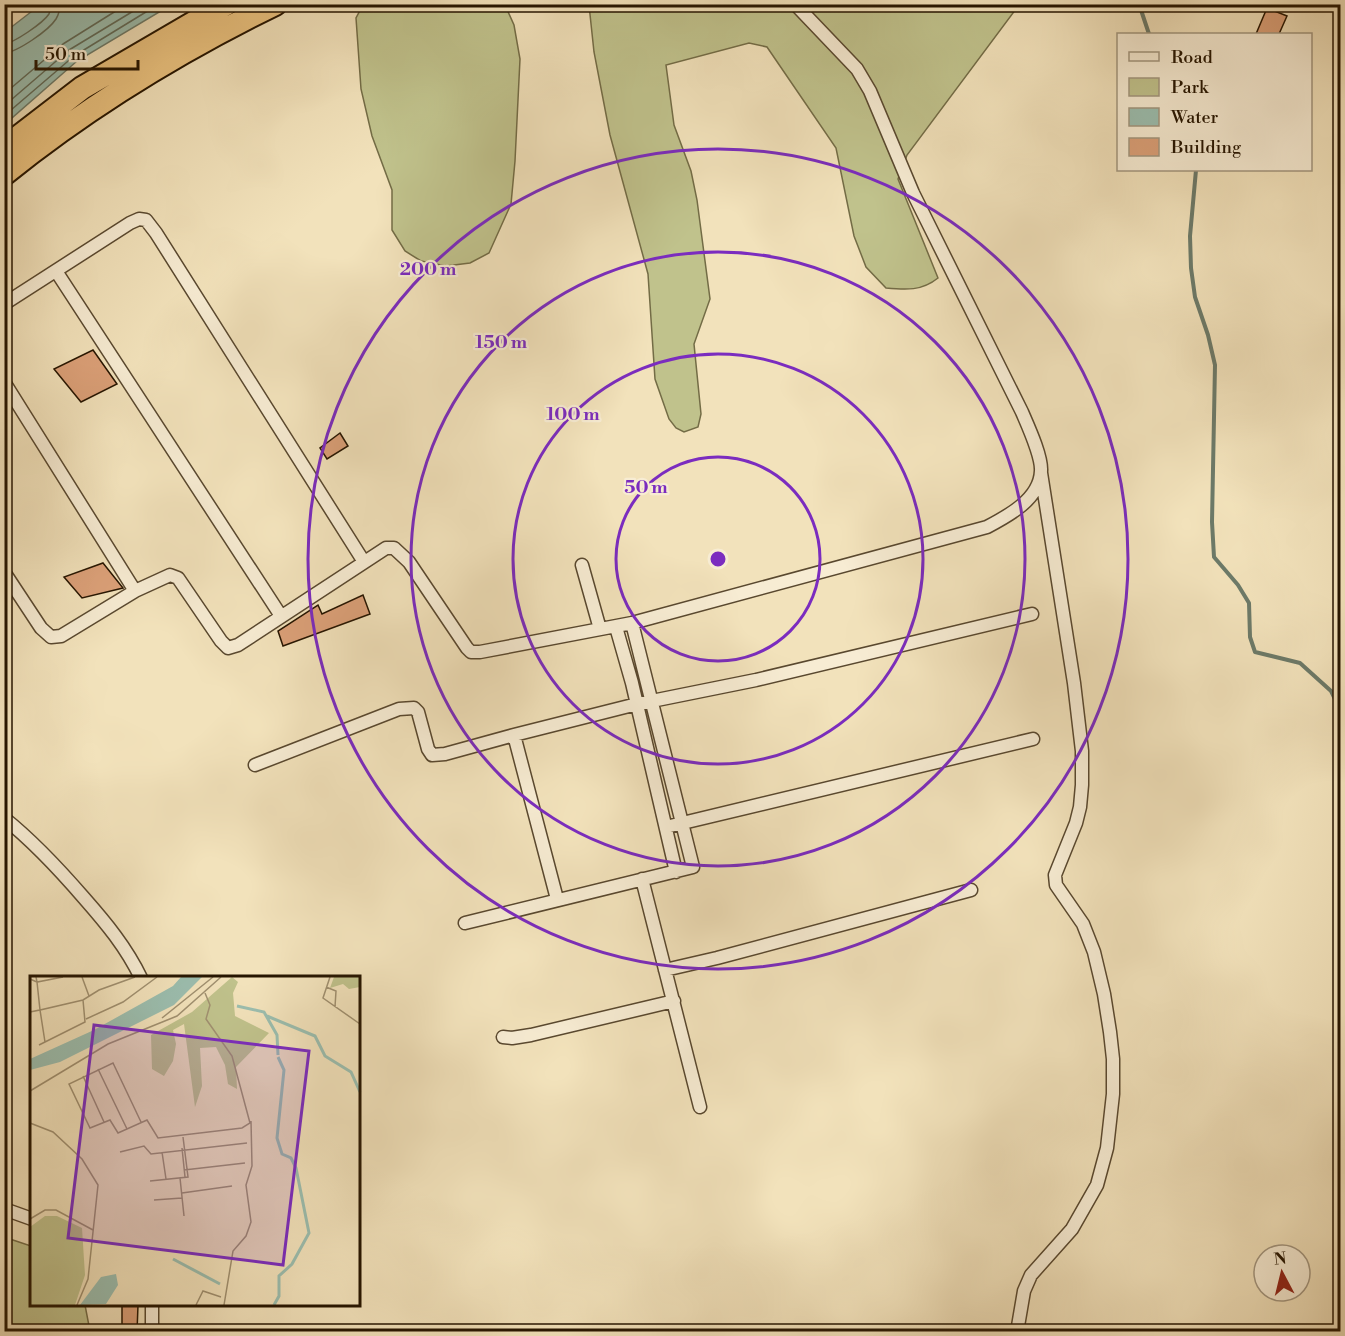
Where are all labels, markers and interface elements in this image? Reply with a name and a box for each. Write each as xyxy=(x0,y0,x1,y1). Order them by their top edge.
scale bar xyxy=(36,33,138,71)
legend xyxy=(1117,33,1312,171)
text: 50 m xyxy=(45,43,87,66)
text: Road xyxy=(1171,46,1214,69)
text: Park xyxy=(1171,76,1210,99)
text: Water xyxy=(1170,106,1219,129)
text: Building xyxy=(1170,136,1242,159)
text: 200 m xyxy=(400,258,457,281)
text: 150 m xyxy=(475,331,528,354)
text: 100 m xyxy=(546,403,600,426)
text: 50 m xyxy=(624,476,668,499)
centre of rings xyxy=(708,549,728,569)
inset map xyxy=(30,976,360,1306)
north arrow xyxy=(1252,1243,1312,1303)
text: N xyxy=(1273,1248,1288,1270)

